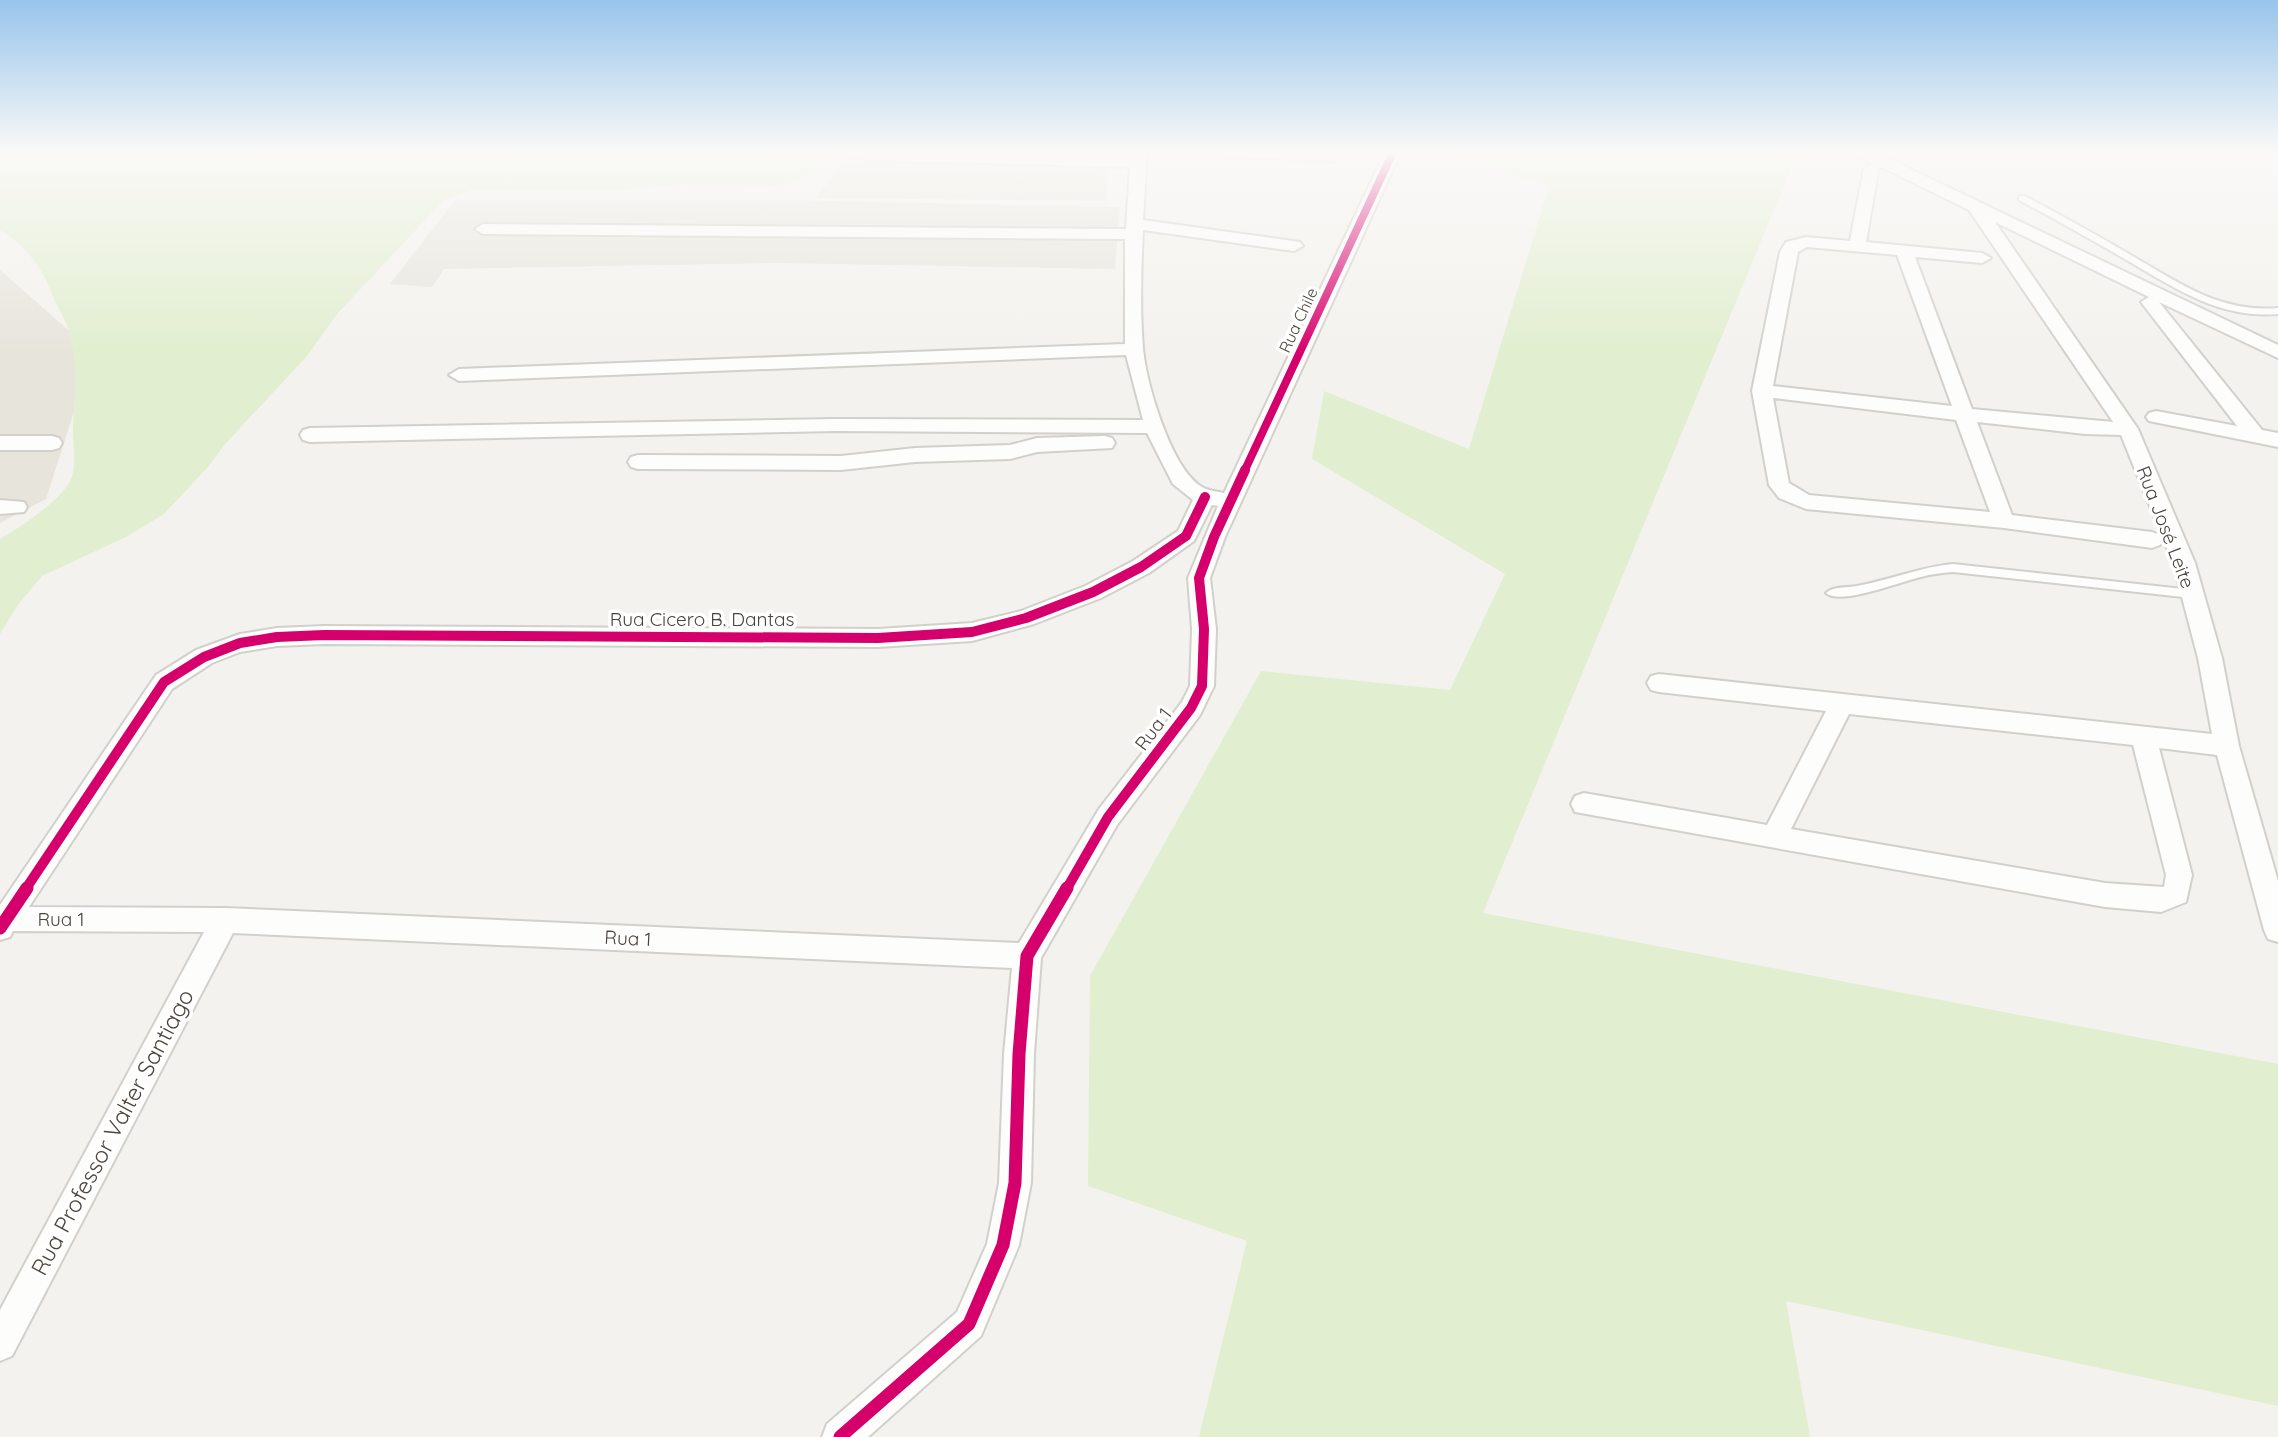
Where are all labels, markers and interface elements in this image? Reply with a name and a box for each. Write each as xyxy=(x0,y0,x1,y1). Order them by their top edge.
street label: Rua Chile xyxy=(1274,284,1322,356)
street label: Rua José Leite xyxy=(2132,462,2200,592)
street label: Rua Cicero B. Dantas xyxy=(610,607,794,631)
street label: Rua 1 xyxy=(1129,703,1177,755)
street label: Rua 1 xyxy=(37,907,85,931)
street label: Rua 1 xyxy=(604,925,652,951)
street label: Rua Professor Valter Santiago xyxy=(24,984,200,1280)

